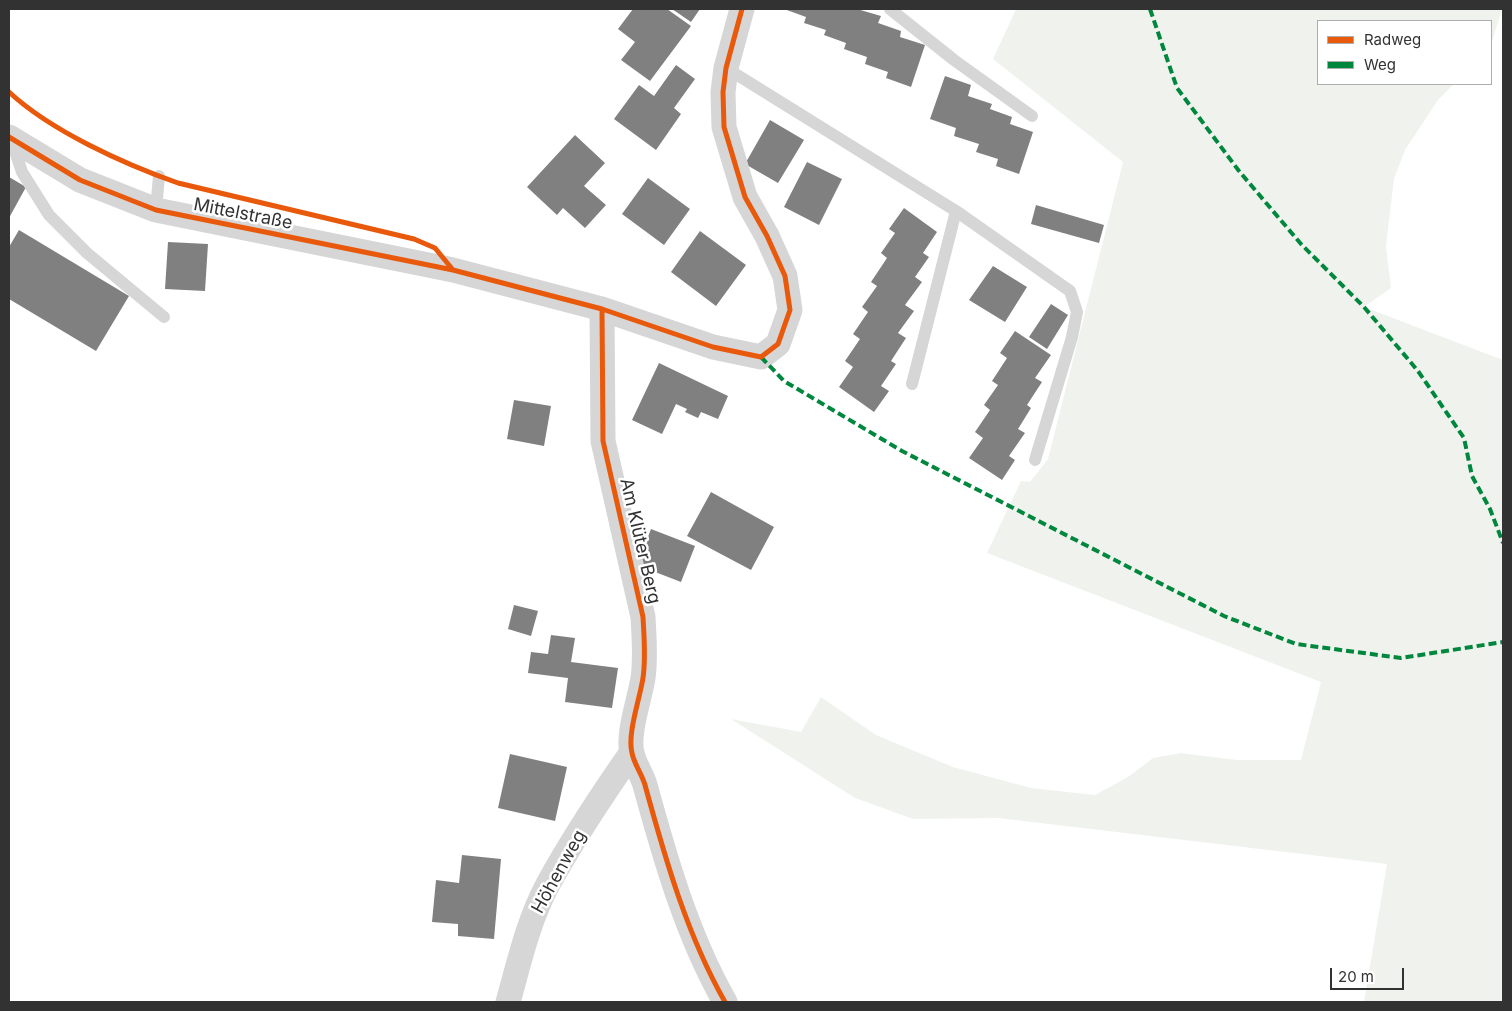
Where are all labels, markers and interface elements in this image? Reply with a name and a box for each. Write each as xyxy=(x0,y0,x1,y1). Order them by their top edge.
legend xyxy=(1317,20,1492,85)
text: Radweg xyxy=(1364,30,1421,49)
text: Weg xyxy=(1364,55,1396,74)
street label: Mittelstraße xyxy=(192,194,294,234)
street label: Am Klüter Berg xyxy=(615,476,665,606)
street label: Höhenweg xyxy=(527,827,591,917)
scale bar xyxy=(1332,958,1406,990)
text: 20 m xyxy=(1338,967,1374,986)

